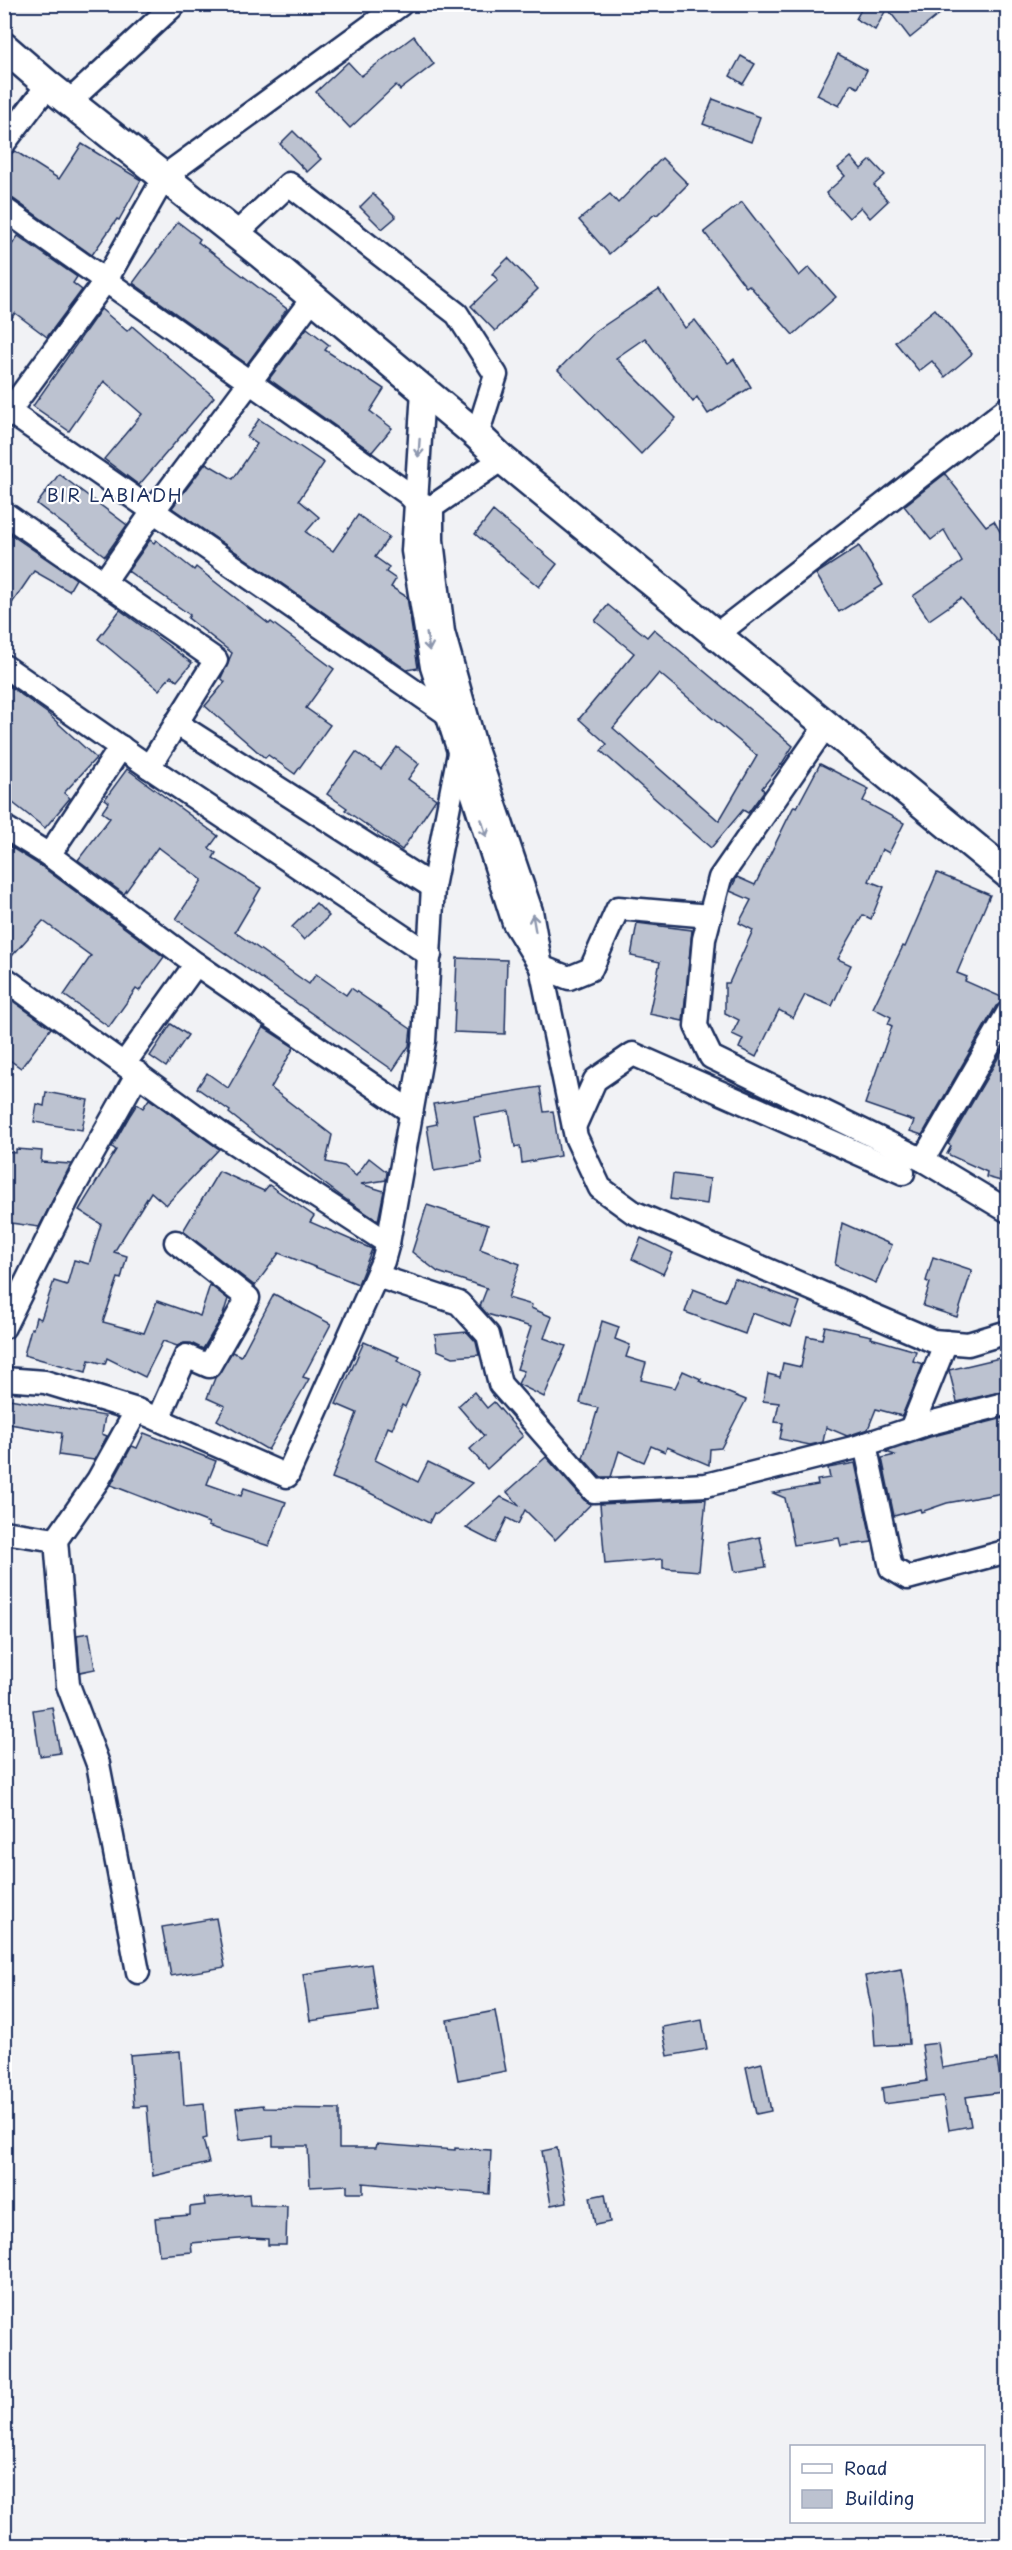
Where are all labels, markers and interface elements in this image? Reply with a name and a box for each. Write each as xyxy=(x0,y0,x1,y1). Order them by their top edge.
one-way arrow xyxy=(413,438,424,458)
district label: BIR LABIADH xyxy=(47,481,183,508)
one-way arrow xyxy=(422,631,433,651)
one-way arrow xyxy=(479,818,490,837)
one-way arrow xyxy=(528,914,539,934)
legend xyxy=(790,2445,985,2523)
text: Road xyxy=(844,2454,888,2481)
text: Building xyxy=(844,2484,914,2511)

